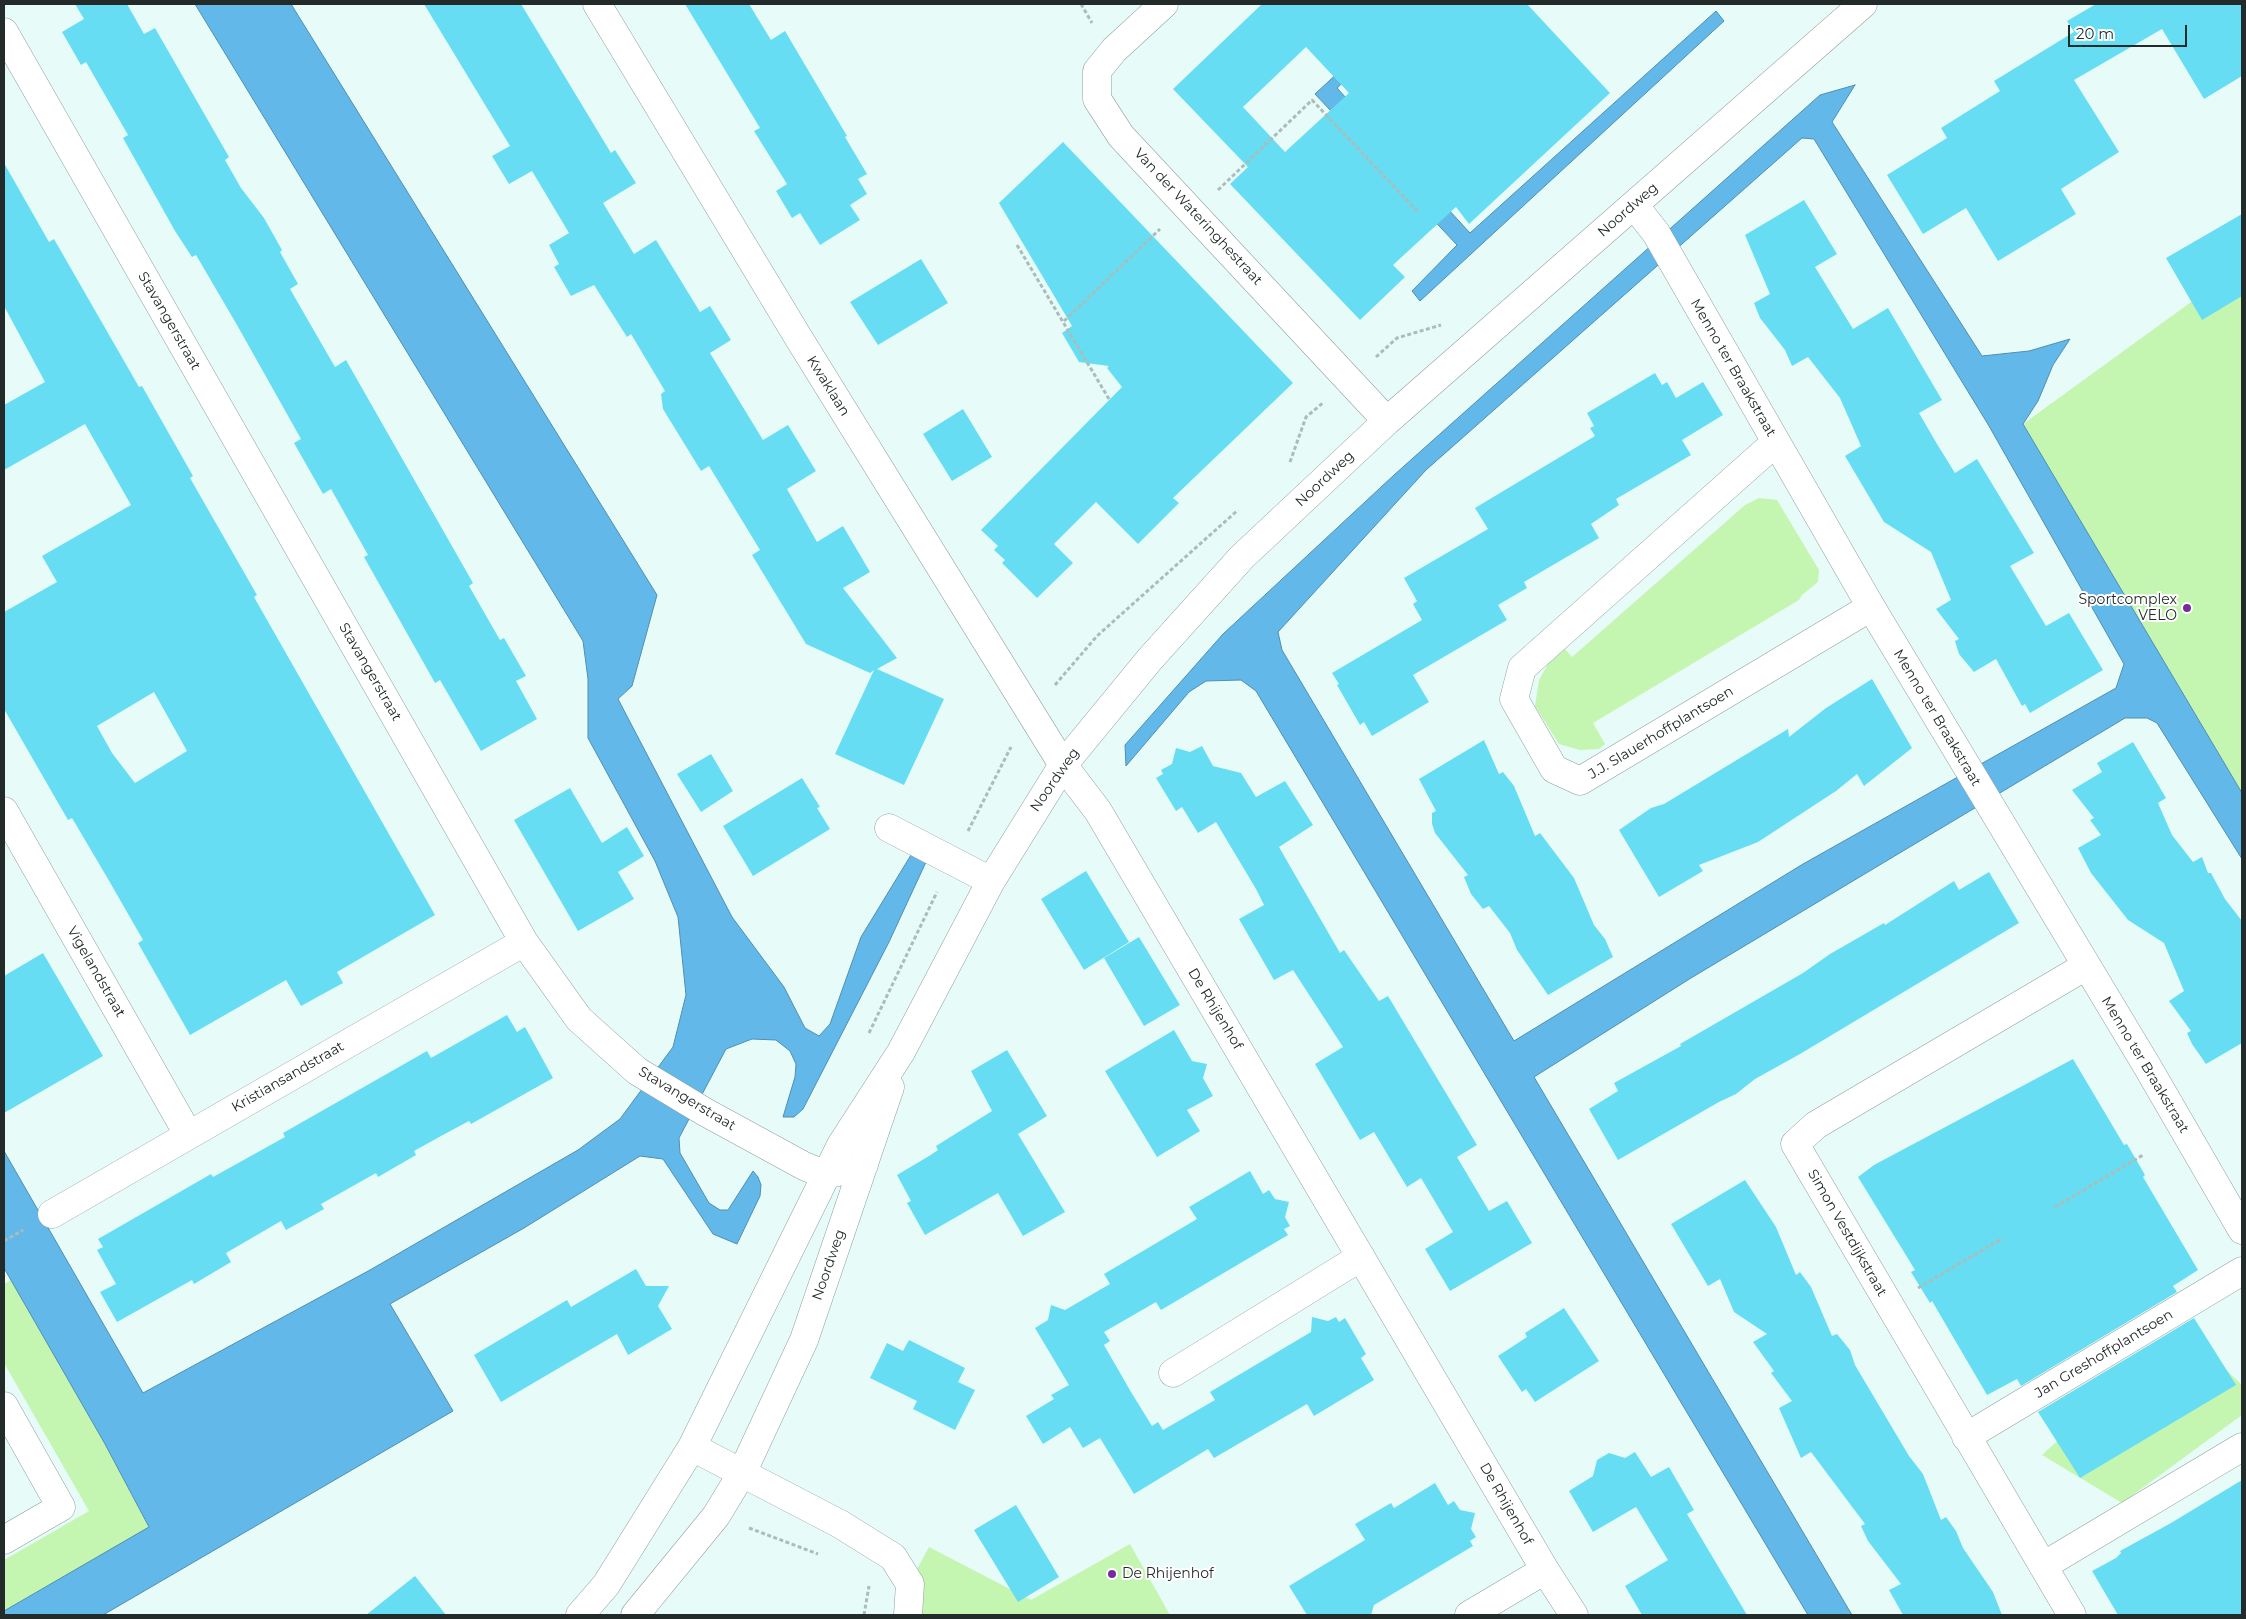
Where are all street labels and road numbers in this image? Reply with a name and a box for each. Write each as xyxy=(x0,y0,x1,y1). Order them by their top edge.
street label: Van der Wateringhestraat xyxy=(1130,145,1266,289)
street label: Noordweg xyxy=(1595,179,1661,241)
street label: Stavangerstraat xyxy=(134,269,204,373)
street label: Menno ter Braakstraat xyxy=(1687,296,1779,440)
street label: Kwaklaan xyxy=(803,353,853,419)
street label: Noordweg xyxy=(1292,448,1358,510)
street label: Stavangerstraat xyxy=(335,620,405,724)
street label: Menno ter Braakstraat xyxy=(1890,647,1984,789)
street label: J.J. Slauerhoffplantsoen xyxy=(1585,683,1737,783)
street label: Noordweg xyxy=(1027,745,1083,815)
street label: Vigelandstraat xyxy=(63,924,129,1020)
street label: De Rhijenhof xyxy=(1184,965,1246,1053)
street label: Menno ter Braakstraat xyxy=(2098,994,2192,1136)
street label: Kristiansandstraat xyxy=(229,1038,347,1116)
street label: Stavangerstraat xyxy=(635,1063,739,1135)
street label: Simon Vestdijkstraat xyxy=(1804,1167,1890,1299)
street label: Noordweg xyxy=(809,1227,849,1303)
street label: Jan Greshoffplantsoen xyxy=(2032,1306,2176,1402)
street label: De Rhijenhof xyxy=(1476,1460,1536,1548)

